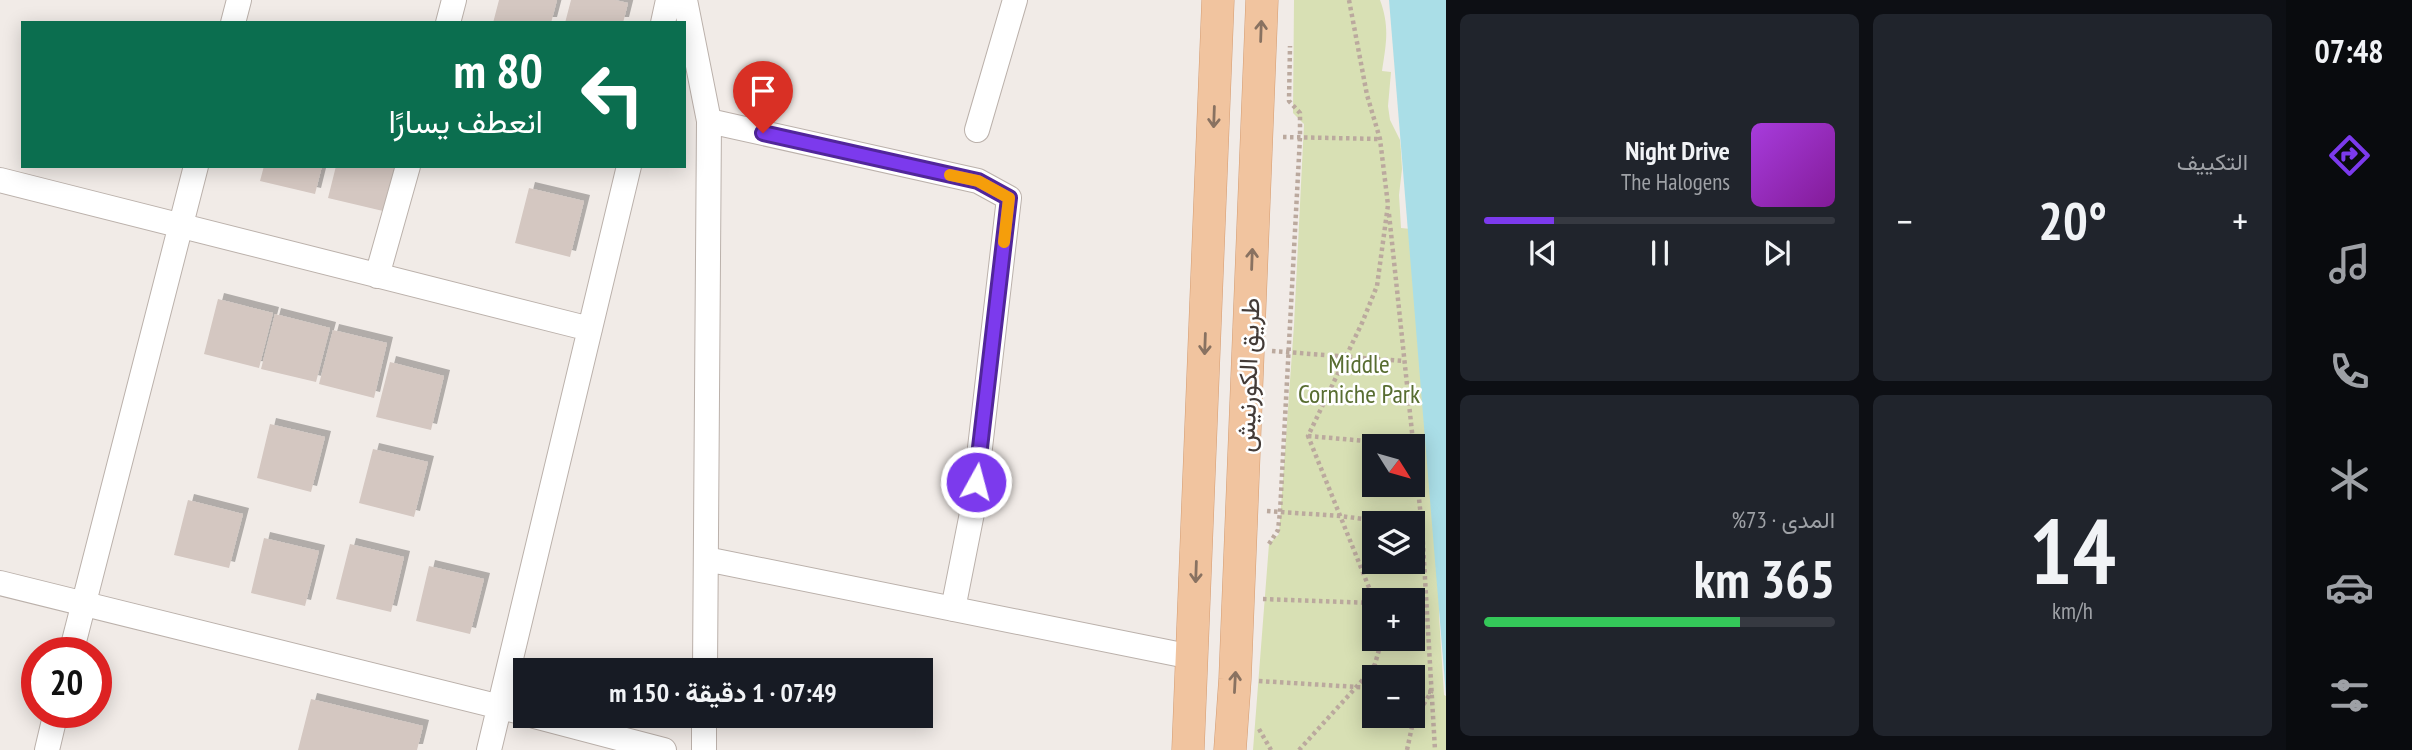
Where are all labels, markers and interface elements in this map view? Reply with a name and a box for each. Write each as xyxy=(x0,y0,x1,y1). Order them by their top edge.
one-way arrow xyxy=(1255,20,1268,43)
text: 07:48 xyxy=(2314,30,2384,72)
text: 80 m xyxy=(454,38,543,102)
icon: left xyxy=(567,49,658,140)
pin xyxy=(733,61,793,133)
icon: arrive xyxy=(744,72,782,110)
text: انعطف يسارًا xyxy=(388,100,543,142)
one-way arrow xyxy=(1208,105,1221,128)
icon: directions xyxy=(2325,131,2374,180)
text: Night Drive xyxy=(1625,134,1730,167)
text: التكييف xyxy=(2177,147,2248,176)
text: The Halogens xyxy=(1621,167,1730,196)
text: 20° xyxy=(2038,187,2107,254)
text: − xyxy=(1897,196,1913,245)
text: + xyxy=(2232,196,2248,245)
icon: previous xyxy=(1524,234,1562,272)
icon: pause xyxy=(1641,234,1679,272)
icon: next xyxy=(1758,234,1796,272)
icon: music xyxy=(2325,239,2374,288)
one-way arrow xyxy=(1246,248,1259,271)
street label: طريق الكورنيش xyxy=(1228,297,1267,453)
one-way arrow xyxy=(1198,333,1211,356)
park label: Middle Corniche Park xyxy=(1298,347,1420,410)
icon: phone xyxy=(2325,347,2374,396)
north arrow xyxy=(1362,434,1424,497)
map controls xyxy=(1362,434,1425,728)
position arrow xyxy=(939,445,1013,519)
icon: climate xyxy=(2325,455,2374,504)
text: 14 xyxy=(2029,491,2116,609)
text: المدى · 73% xyxy=(1731,505,1835,534)
button: layers xyxy=(1362,511,1425,574)
text: 365 km xyxy=(1694,545,1835,612)
one-way arrow xyxy=(1189,560,1202,583)
icon: car xyxy=(2325,563,2374,612)
button: + xyxy=(1362,588,1425,651)
text: km/h xyxy=(2052,596,2093,625)
speed limit sign: 20 xyxy=(21,637,112,728)
button: − xyxy=(1362,665,1425,728)
one-way arrow xyxy=(1229,671,1242,694)
icon: filters xyxy=(2325,671,2374,720)
text: 07:49 · 1 دقيقة · 150 m xyxy=(609,676,837,709)

